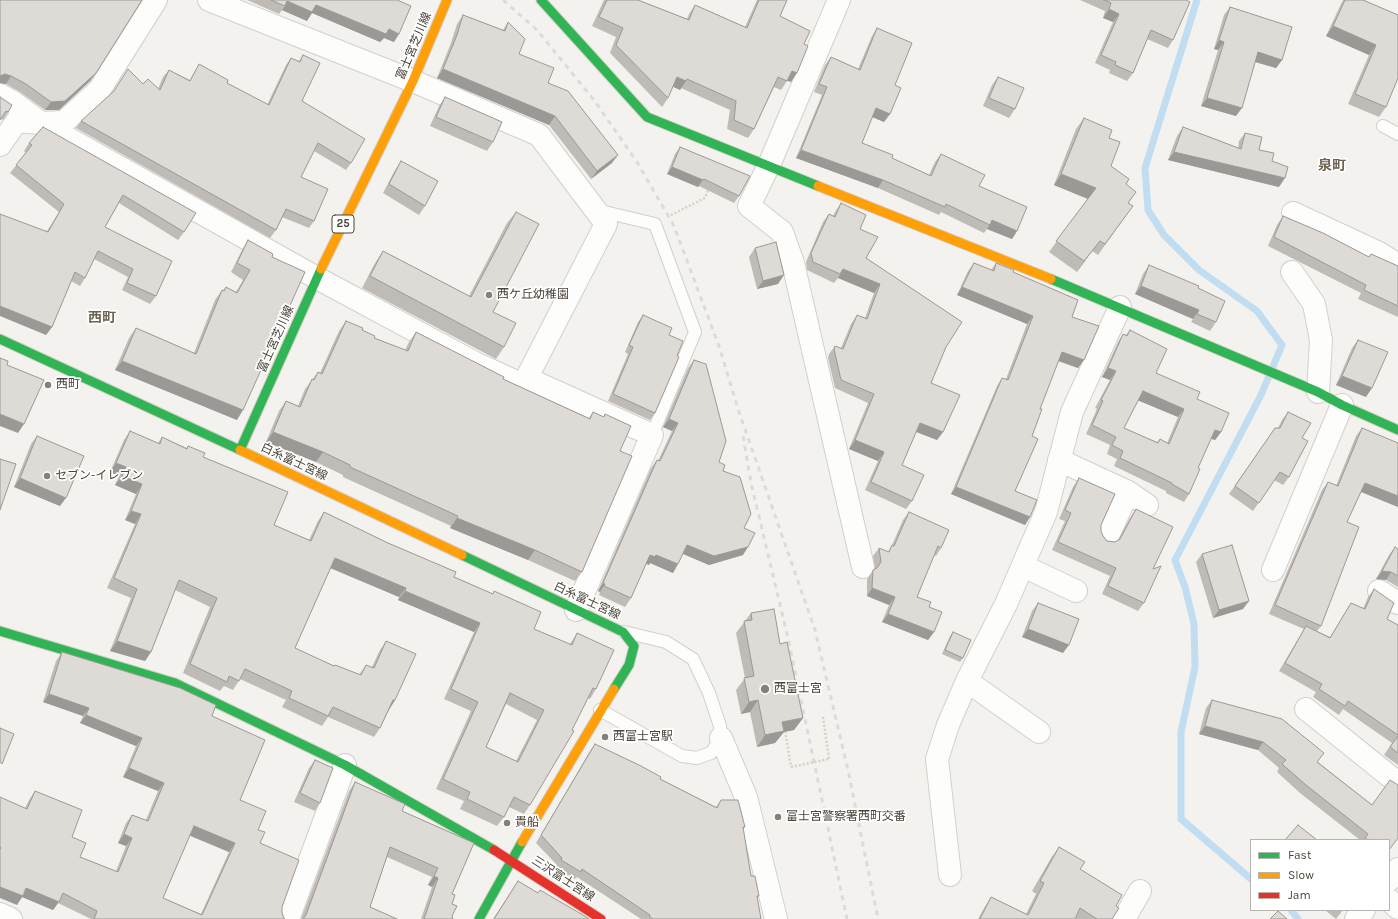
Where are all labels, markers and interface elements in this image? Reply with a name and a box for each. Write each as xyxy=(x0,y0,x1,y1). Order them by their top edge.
street label: 富士宮芝川線 xyxy=(393,10,435,82)
district label: 泉町 xyxy=(1318,158,1346,174)
road number: 25 xyxy=(332,215,354,233)
place label: 西ケ丘幼稚園 xyxy=(497,288,569,302)
marker: 西ケ丘幼稚園 xyxy=(484,290,494,300)
street label: 富士宮芝川線 xyxy=(255,303,297,375)
district label: 西町 xyxy=(88,310,116,326)
place label: 西町 xyxy=(56,378,80,392)
marker: 西町 xyxy=(43,380,53,390)
street label: 白糸富士宮線 xyxy=(258,440,330,484)
place label: セブン-イレブン xyxy=(55,469,143,483)
marker: セブン-イレブン xyxy=(42,471,52,481)
street label: 白糸富士宮線 xyxy=(551,579,623,623)
place label: 西富士宮 xyxy=(774,682,822,696)
marker: 西富士宮 xyxy=(759,683,771,695)
place label: 西富士宮駅 xyxy=(613,730,673,744)
marker: 西富士宮駅 xyxy=(600,732,610,742)
place label: 富士宮警察署西町交番 xyxy=(786,810,906,824)
marker: 富士宮警察署西町交番 xyxy=(773,812,783,822)
place label: 貴船 xyxy=(515,816,539,830)
marker: 貴船 xyxy=(502,818,512,828)
legend xyxy=(1250,839,1390,911)
text: Fast xyxy=(1288,848,1311,862)
street label: 三沢富士宮線 xyxy=(529,853,597,905)
text: Slow xyxy=(1288,868,1314,882)
text: Jam xyxy=(1288,888,1311,902)

